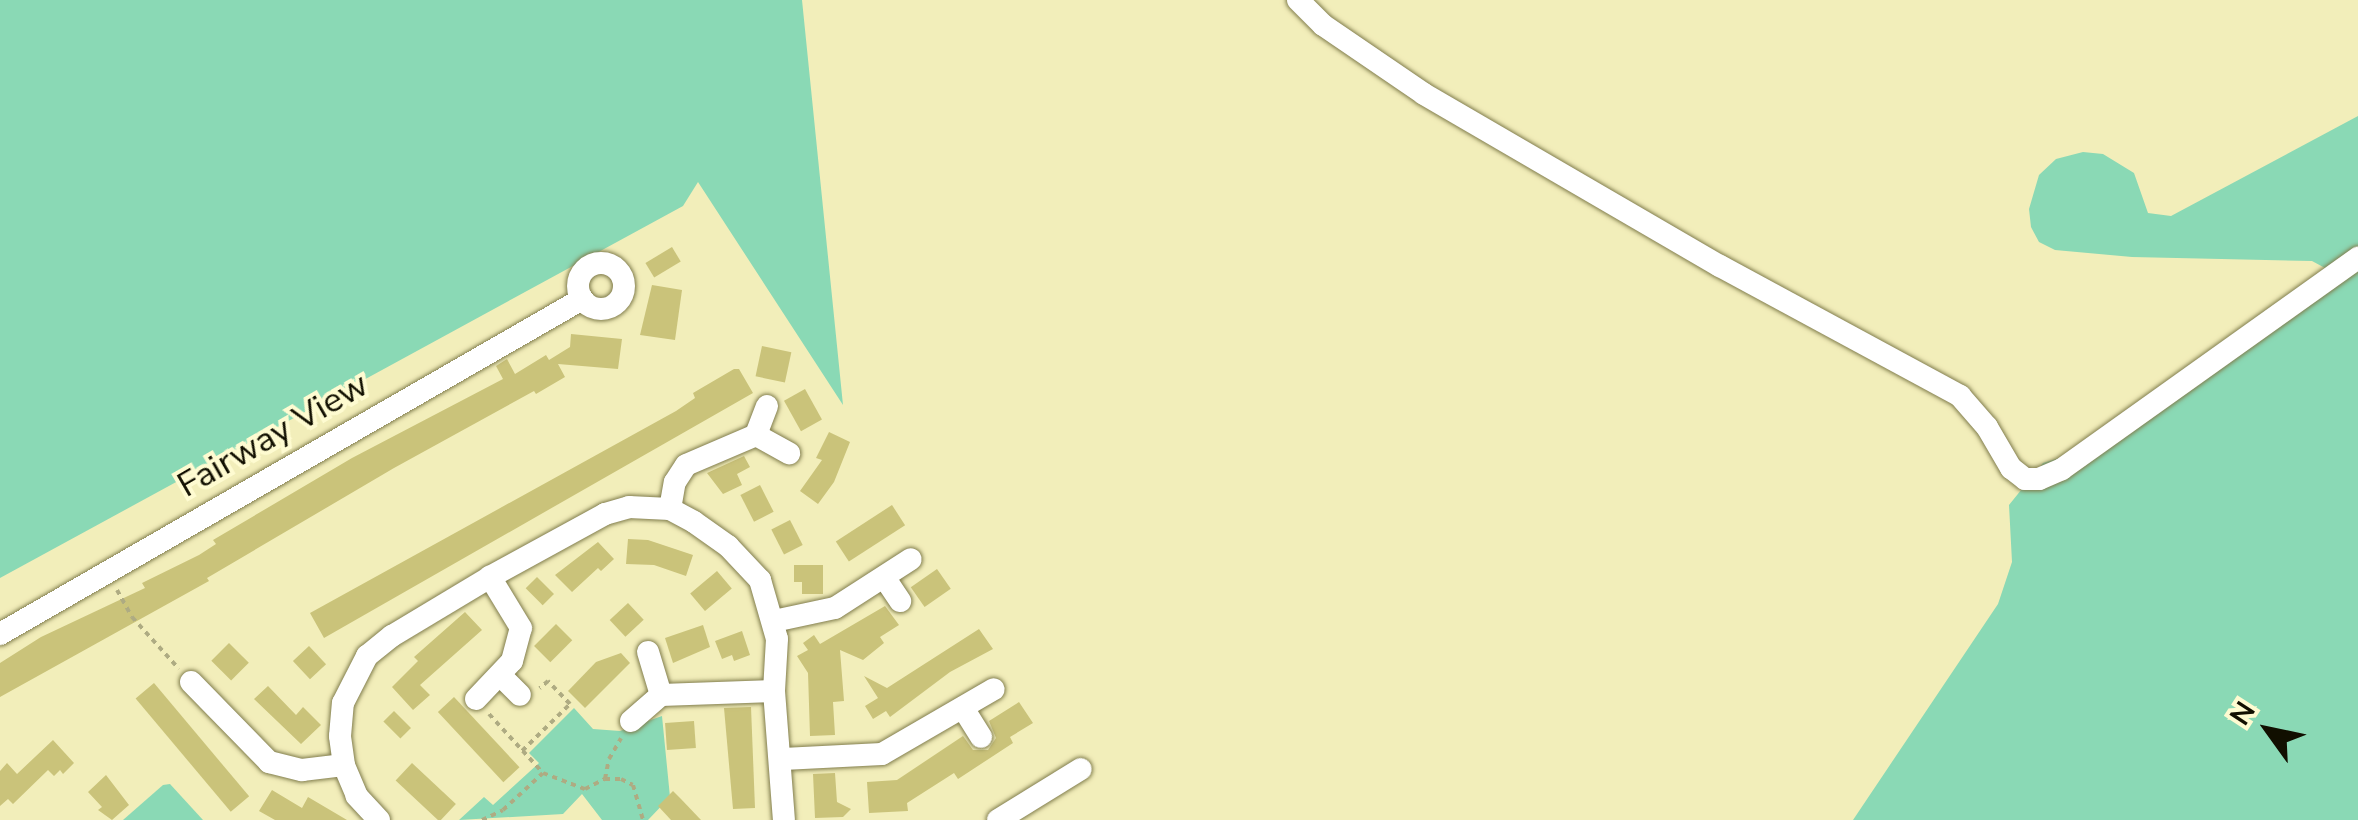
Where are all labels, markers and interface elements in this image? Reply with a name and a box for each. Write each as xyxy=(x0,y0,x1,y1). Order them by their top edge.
street label: Fairway View xyxy=(170,364,376,506)
north arrow xyxy=(2218,680,2318,780)
text: N xyxy=(2221,695,2264,733)

